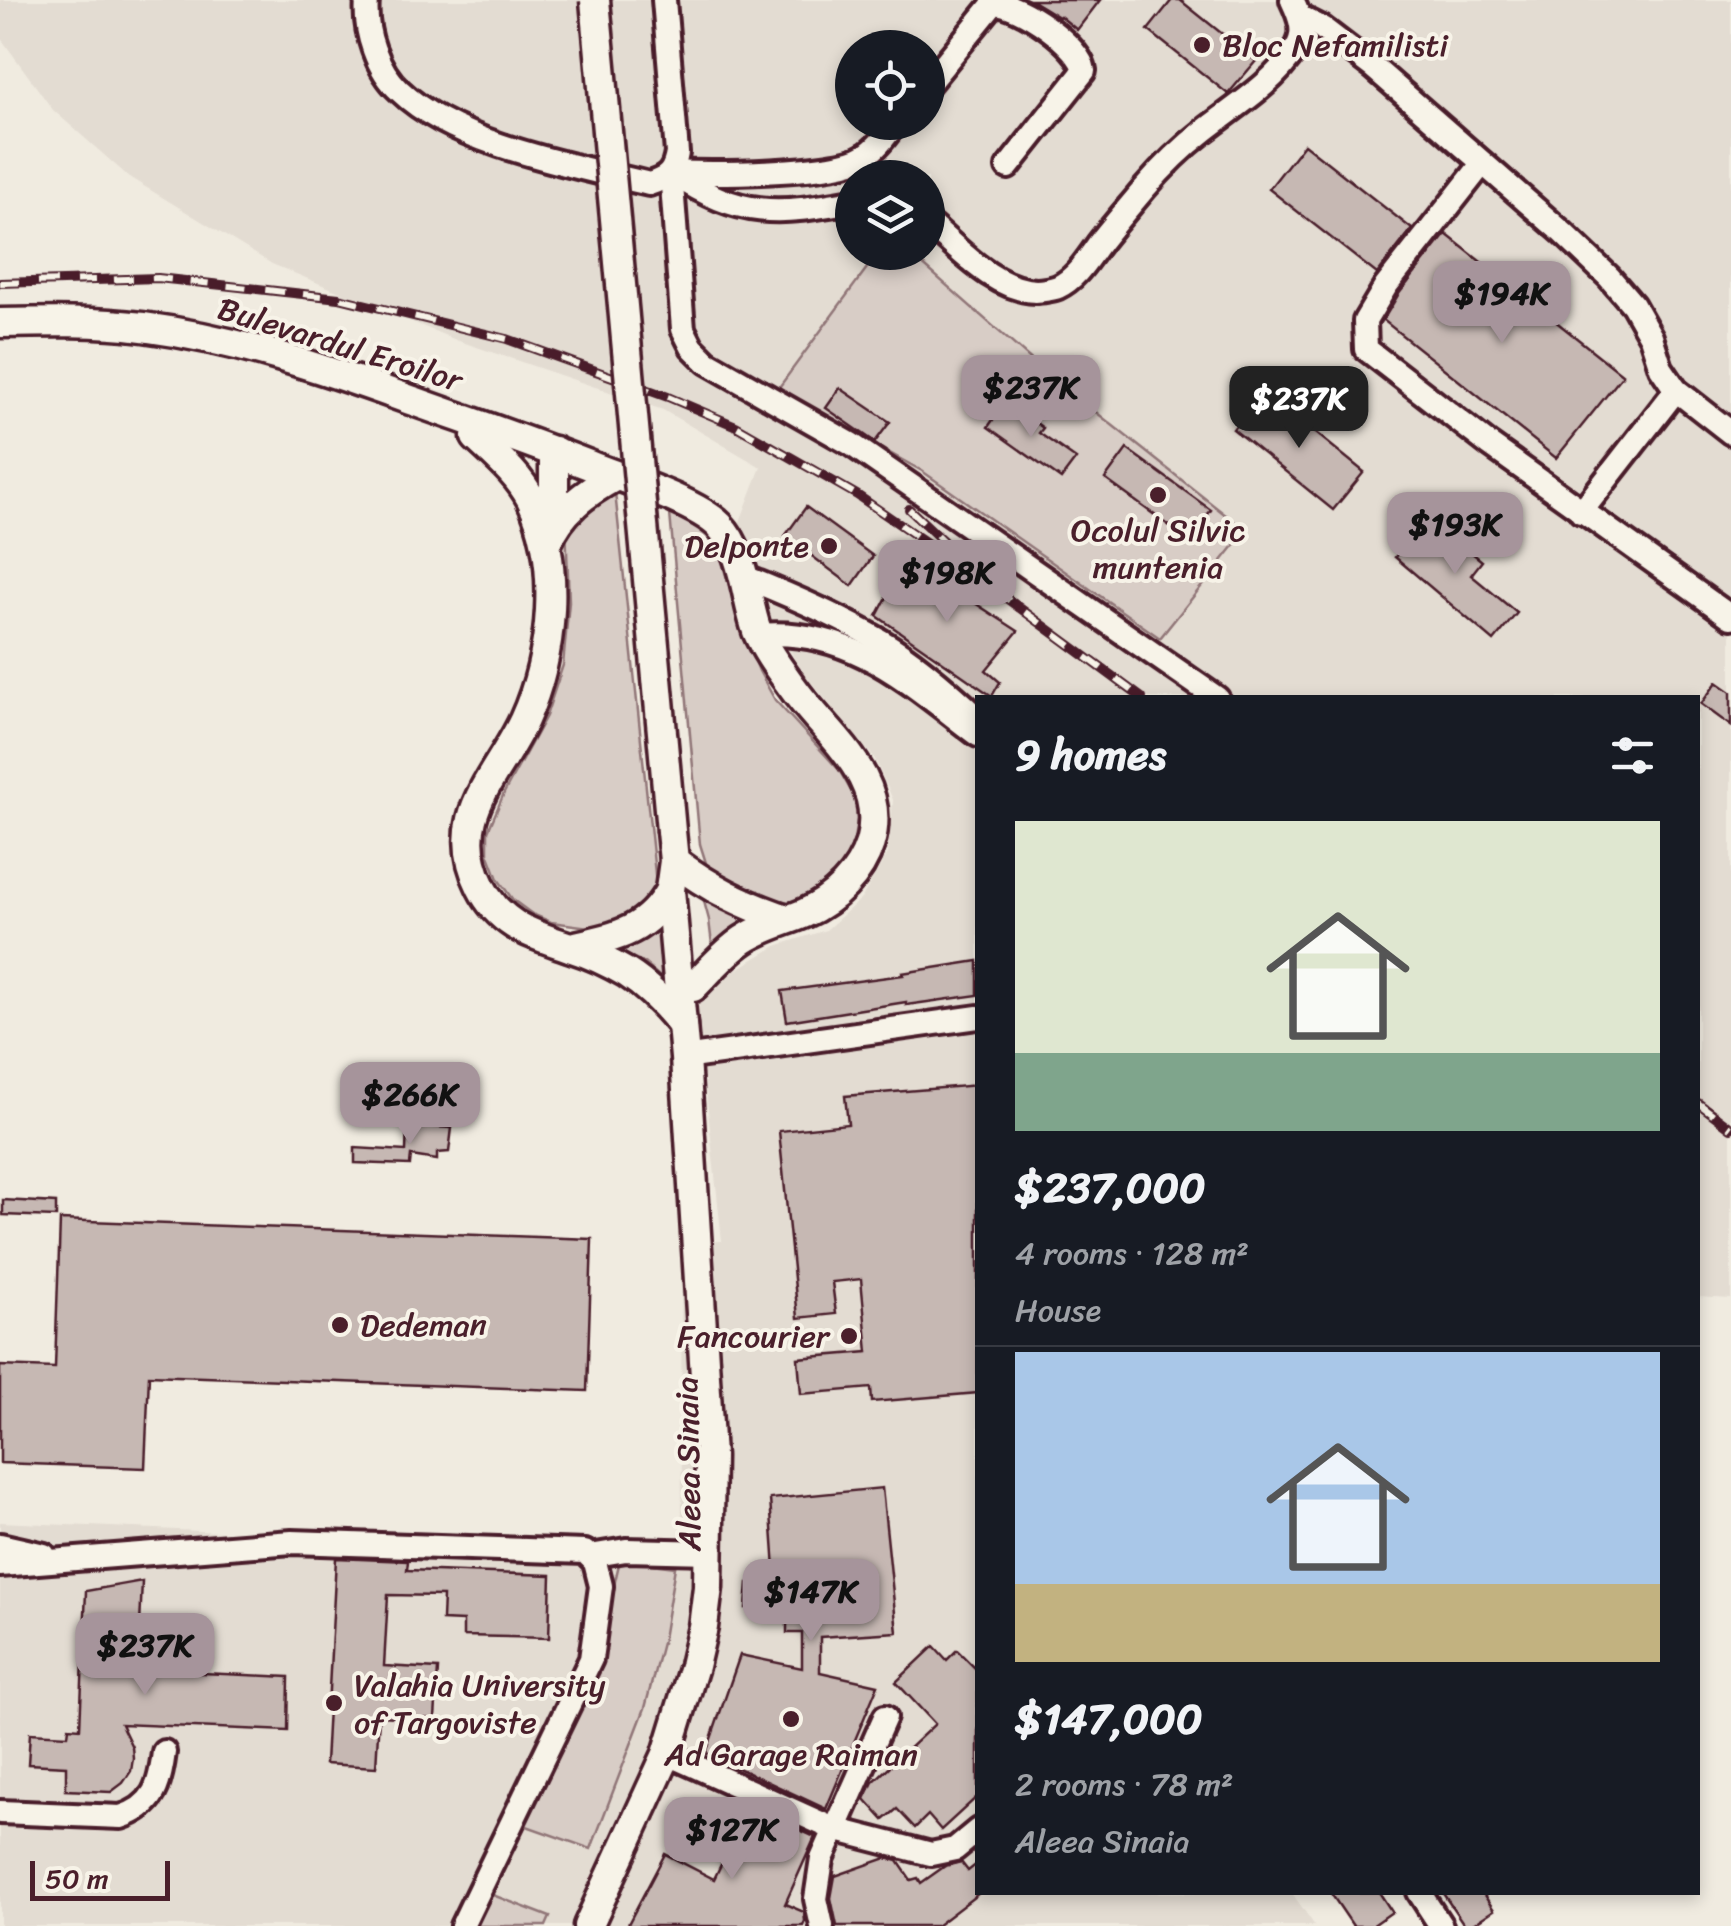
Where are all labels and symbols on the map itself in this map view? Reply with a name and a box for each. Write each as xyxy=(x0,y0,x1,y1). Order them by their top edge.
place label: Bloc Nefamilisti xyxy=(1222,17,1449,74)
marker: Bloc Nefamilisti xyxy=(1191,34,1213,56)
pin: $194K xyxy=(1432,261,1572,346)
street label: Bulevardul Eroilor xyxy=(211,280,471,409)
pin: $237K xyxy=(961,355,1101,440)
pin: $237K xyxy=(1229,366,1369,451)
marker: Ocolul Silvic muntenia xyxy=(1147,484,1169,506)
pin: $193K xyxy=(1385,492,1525,577)
place label: Ocolul Silvic muntenia xyxy=(1071,502,1245,596)
place label: Delponte xyxy=(684,518,809,575)
marker: Delponte xyxy=(818,535,840,557)
pin: $198K xyxy=(877,540,1017,625)
pin: $266K xyxy=(340,1062,480,1147)
place label: Dedeman xyxy=(360,1297,487,1354)
place label: Fancourier xyxy=(677,1308,831,1365)
marker: Dedeman xyxy=(329,1314,351,1336)
marker: Fancourier xyxy=(838,1325,860,1347)
street label: Aleea Sinaia xyxy=(658,1376,719,1553)
pin: $147K xyxy=(741,1559,881,1644)
pin: $237K xyxy=(75,1613,215,1698)
place label: Valahia University of Targoviste xyxy=(354,1657,606,1751)
marker: Valahia University of Targoviste xyxy=(323,1692,345,1714)
marker: Ad Garage Raiman xyxy=(780,1708,802,1730)
place label: Ad Garage Raiman xyxy=(663,1726,918,1783)
pin: $127K xyxy=(662,1797,802,1882)
scale bar xyxy=(30,1856,170,1900)

